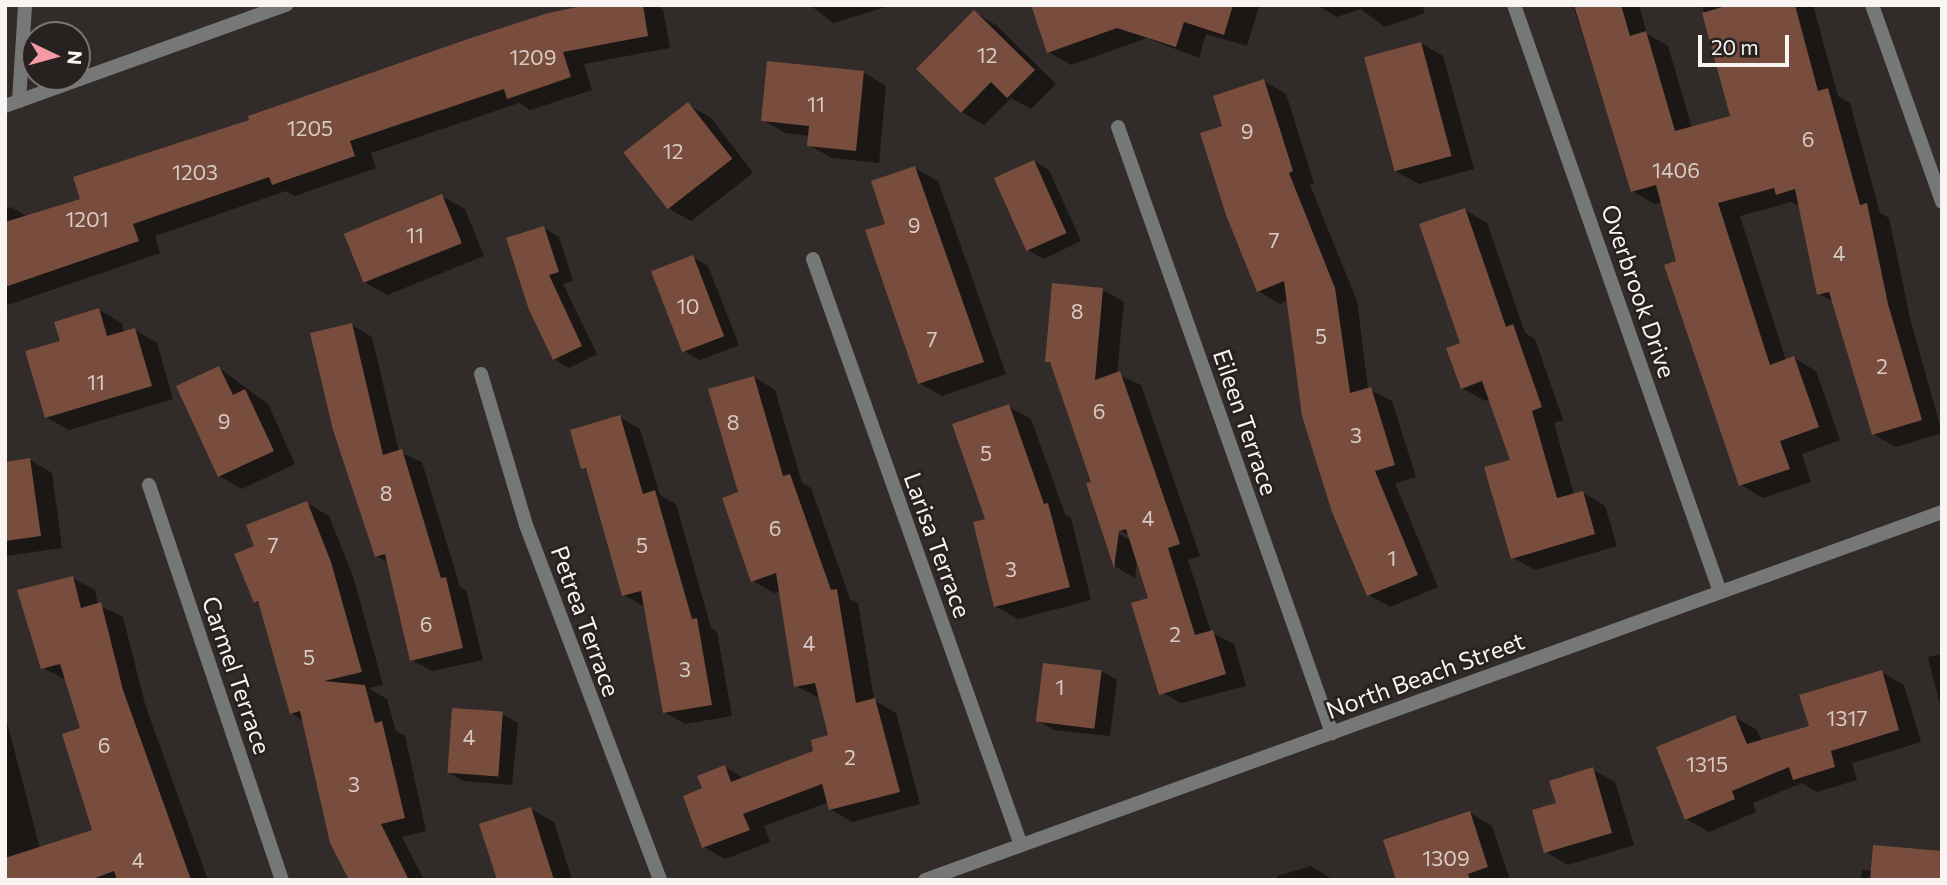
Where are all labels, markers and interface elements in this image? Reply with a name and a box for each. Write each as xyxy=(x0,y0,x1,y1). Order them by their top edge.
north arrow xyxy=(21,21,91,91)
scale bar xyxy=(1702,21,1793,65)
text: 20 m xyxy=(1711,34,1759,59)
house number: 12 xyxy=(977,42,997,68)
house number: 1209 xyxy=(509,44,557,70)
text: N xyxy=(63,50,88,66)
house number: 11 xyxy=(807,91,825,117)
house number: 1205 xyxy=(287,115,333,141)
house number: 9 xyxy=(1241,118,1253,144)
house number: 6 xyxy=(1802,126,1814,152)
house number: 12 xyxy=(663,138,683,164)
house number: 1406 xyxy=(1652,157,1700,183)
house number: 1203 xyxy=(172,159,218,185)
street label: Overbrook Drive xyxy=(1596,201,1682,381)
house number: 1201 xyxy=(65,206,109,232)
house number: 9 xyxy=(908,212,920,238)
house number: 11 xyxy=(406,222,424,248)
house number: 7 xyxy=(1268,227,1280,253)
house number: 4 xyxy=(1833,240,1845,266)
house number: 10 xyxy=(677,293,699,319)
house number: 8 xyxy=(1071,298,1083,324)
house number: 5 xyxy=(1315,323,1327,349)
house number: 7 xyxy=(926,326,938,352)
street label: Eileen Terrace xyxy=(1208,345,1284,499)
house number: 2 xyxy=(1876,353,1888,379)
house number: 11 xyxy=(87,369,105,395)
house number: 6 xyxy=(1093,398,1105,424)
house number: 9 xyxy=(218,408,230,434)
house number: 8 xyxy=(727,409,739,435)
house number: 3 xyxy=(1350,422,1362,448)
house number: 5 xyxy=(980,440,992,466)
street label: Larisa Terrace xyxy=(898,469,978,621)
house number: 8 xyxy=(380,480,392,506)
house number: 4 xyxy=(1142,505,1154,531)
house number: 6 xyxy=(769,515,781,541)
house number: 7 xyxy=(267,532,279,558)
house number: 5 xyxy=(636,532,648,558)
street label: Petrea Terrace xyxy=(545,542,627,700)
house number: 1 xyxy=(1388,545,1396,571)
house number: 3 xyxy=(1005,556,1017,582)
street label: Carmel Terrace xyxy=(197,592,277,758)
house number: 6 xyxy=(420,611,432,637)
house number: 2 xyxy=(1169,621,1181,647)
street label: North Beach Street xyxy=(1322,626,1528,724)
house number: 4 xyxy=(803,630,815,656)
house number: 5 xyxy=(303,644,315,670)
house number: 3 xyxy=(679,656,691,682)
house number: 1 xyxy=(1056,674,1064,700)
house number: 1317 xyxy=(1826,705,1868,731)
house number: 4 xyxy=(463,724,475,750)
house number: 6 xyxy=(98,732,110,758)
house number: 2 xyxy=(844,744,856,770)
house number: 1315 xyxy=(1686,751,1728,777)
house number: 3 xyxy=(348,771,360,797)
house number: 1309 xyxy=(1422,845,1470,871)
house number: 4 xyxy=(132,847,144,873)

